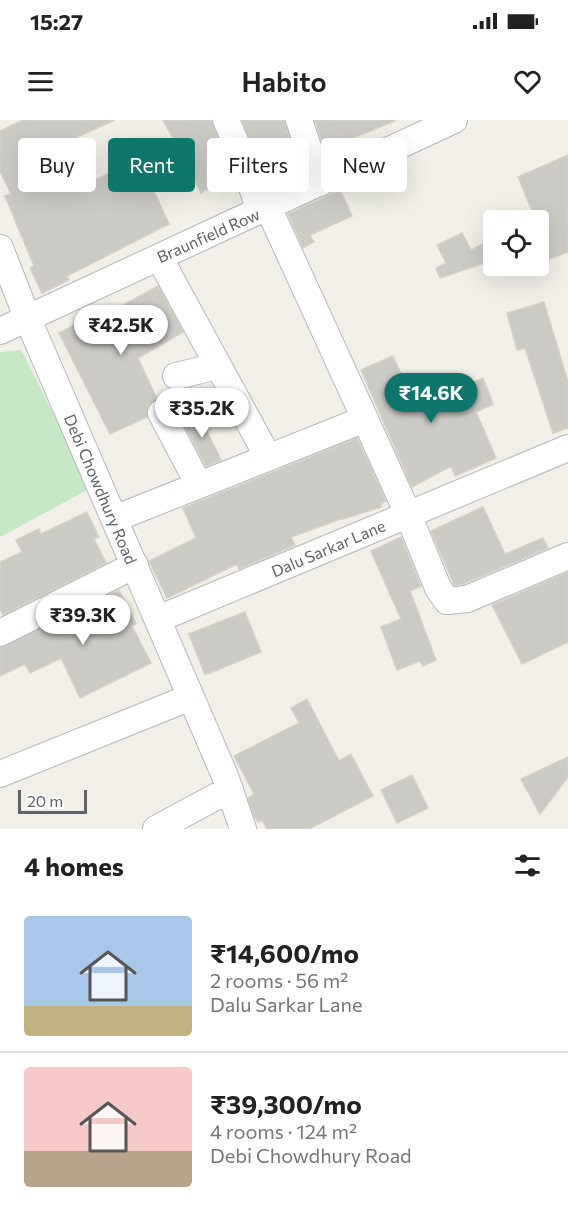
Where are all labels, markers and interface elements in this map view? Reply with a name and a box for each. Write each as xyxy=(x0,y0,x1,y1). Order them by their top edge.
text: 15:27 xyxy=(30,8,83,35)
icon: menu xyxy=(24,65,57,98)
text: Habito xyxy=(241,65,327,98)
icon: heart xyxy=(511,65,544,98)
chip: Buy xyxy=(18,138,96,192)
chip: Rent xyxy=(108,138,195,192)
chip: Filters xyxy=(207,138,309,192)
chip: New xyxy=(321,138,407,192)
street label: Braunfield Row xyxy=(154,204,263,266)
map controls xyxy=(483,210,549,276)
button: locate xyxy=(483,210,549,276)
pin: ₹42.5K xyxy=(72,305,170,356)
text: ₹42.5K xyxy=(88,312,154,336)
pin: ₹14.6K xyxy=(382,373,480,424)
text: ₹14.6K xyxy=(399,380,463,404)
pin: ₹35.2K xyxy=(153,388,251,439)
text: ₹35.2K xyxy=(169,395,235,419)
street label: Debi Chowdhury Road xyxy=(61,411,141,567)
street label: Dalu Sarkar Lane xyxy=(268,515,388,581)
pin: ₹39.3K xyxy=(34,595,132,646)
text: ₹39.3K xyxy=(50,602,117,626)
scale bar xyxy=(18,787,87,814)
text: 20 m xyxy=(27,791,63,810)
icon: filters xyxy=(511,849,544,882)
text: 4 homes xyxy=(24,850,124,881)
text: ₹14,600/mo xyxy=(210,937,359,968)
icon: home xyxy=(72,940,144,1012)
text: 2 rooms · 56 m² xyxy=(210,968,348,992)
text: Dalu Sarkar Lane xyxy=(210,992,363,1016)
text: ₹39,300/mo xyxy=(210,1088,362,1119)
icon: home xyxy=(72,1091,144,1163)
text: 4 rooms · 124 m² xyxy=(210,1119,357,1143)
text: Debi Chowdhury Road xyxy=(210,1143,412,1167)

